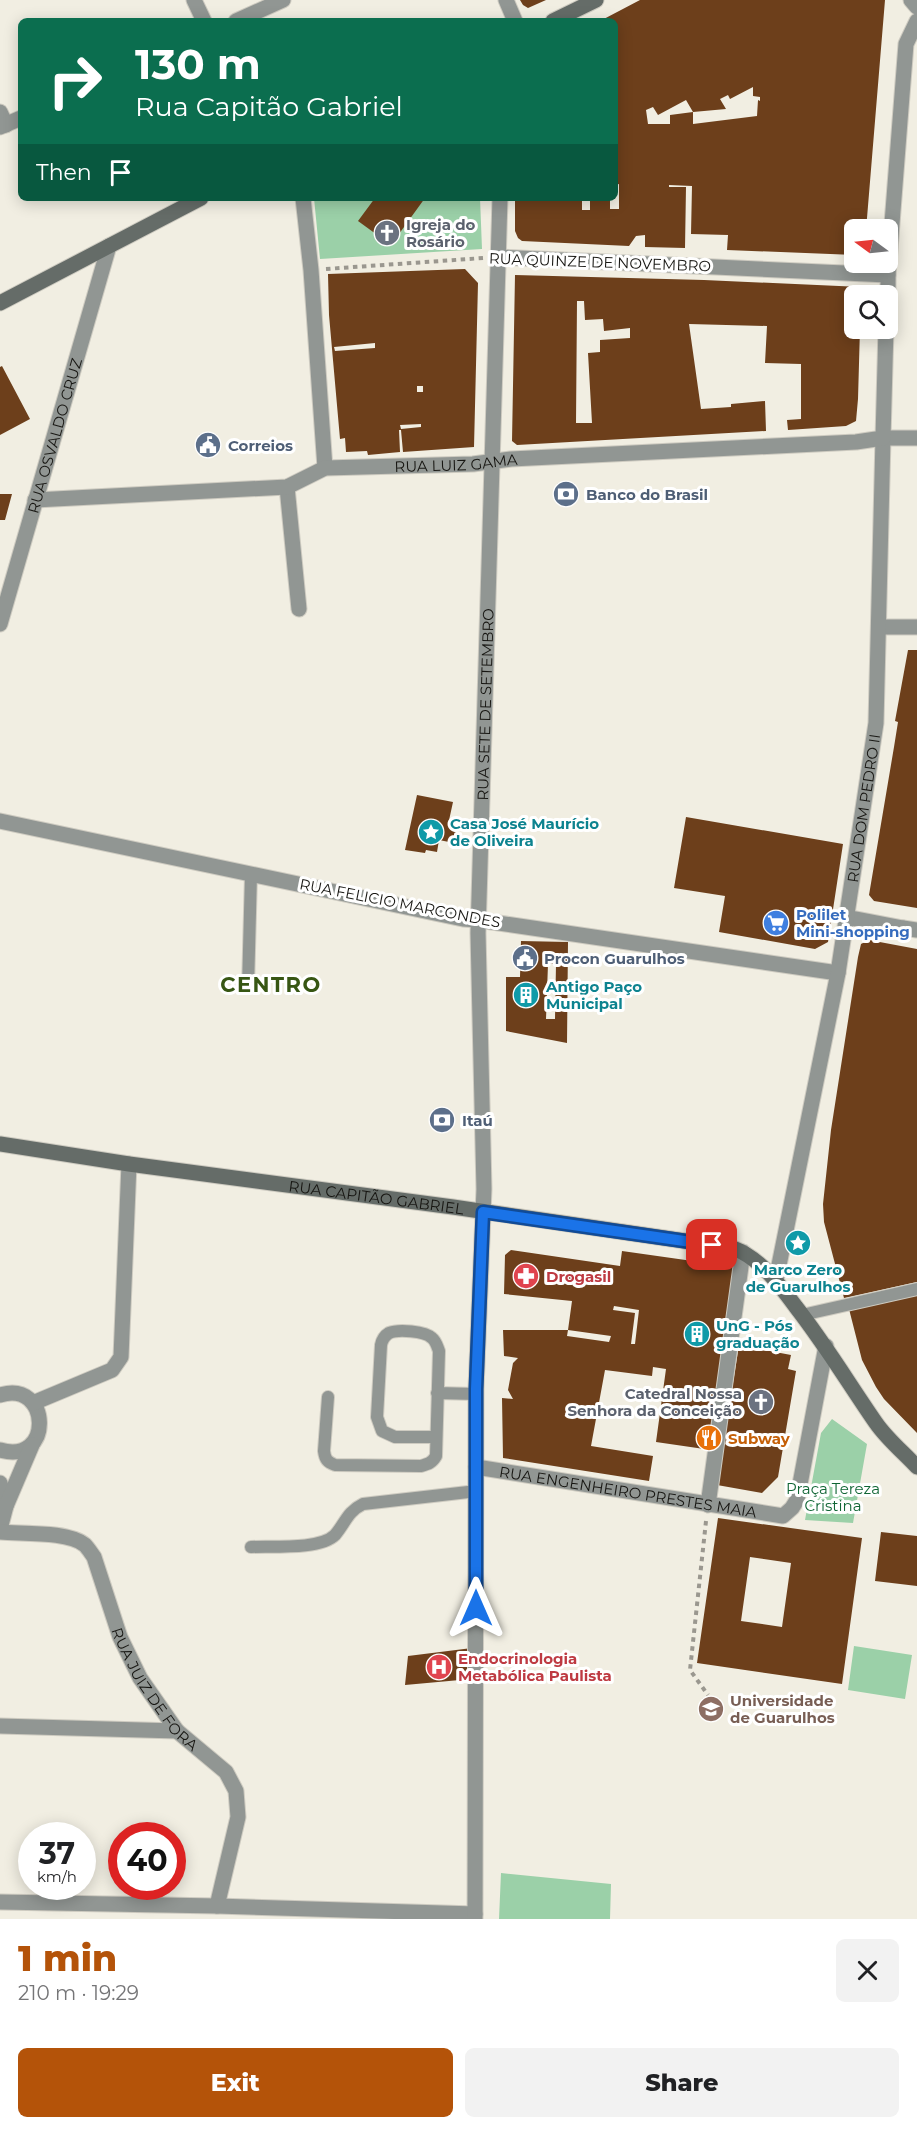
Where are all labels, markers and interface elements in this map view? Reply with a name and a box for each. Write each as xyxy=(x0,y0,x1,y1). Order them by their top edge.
text: 130 m xyxy=(135,38,261,90)
icon: right xyxy=(36,42,114,120)
text: Rua Capitão Gabriel xyxy=(135,90,403,123)
icon: arrive xyxy=(104,156,137,189)
text: Then xyxy=(36,159,92,186)
place label: Igreja do Rosário xyxy=(406,215,476,251)
church icon: Igreja do Rosário xyxy=(372,218,402,248)
north arrow xyxy=(844,219,898,273)
map controls xyxy=(844,219,898,339)
street label: RUA QUINZE DE NOVEMBRO xyxy=(489,249,711,275)
button: search xyxy=(844,285,898,339)
street label: RUA OSVALDO CRUZ xyxy=(23,356,86,515)
public building icon: Correios xyxy=(193,430,223,460)
place label: Correios xyxy=(228,436,293,455)
street label: RUA LUIZ GAMA xyxy=(394,449,518,476)
bank icon: Banco do Brasil xyxy=(551,479,581,509)
place label: Banco do Brasil xyxy=(586,485,708,504)
street label: RUA SETE DE SETEMBRO xyxy=(472,608,497,801)
street label: RUA DOM PEDRO II xyxy=(842,733,884,884)
place label: Casa José Maurício de Oliveira xyxy=(450,814,599,850)
place icon: Casa José Maurício de Oliveira xyxy=(416,817,446,847)
street label: RUA FELICIO MARCONDES xyxy=(298,874,502,932)
place label: Polilet Mini-shopping xyxy=(796,905,910,941)
supermarket icon: Polilet Mini-shopping xyxy=(761,908,791,938)
public building icon: Procon Guarulhos xyxy=(510,943,540,973)
place label: Procon Guarulhos xyxy=(544,949,685,968)
district label: CENTRO xyxy=(220,972,322,997)
place label: Antigo Paço Municipal xyxy=(545,977,642,1013)
building icon: Antigo Paço Municipal xyxy=(511,980,541,1010)
bank icon: Itaú xyxy=(427,1105,457,1135)
place label: Itaú xyxy=(462,1111,493,1130)
street label: RUA CAPITÃO GABRIEL xyxy=(287,1176,465,1218)
pin xyxy=(686,1219,737,1270)
icon: arrive xyxy=(695,1228,728,1261)
place icon: Marco Zero de Guarulhos xyxy=(783,1228,813,1258)
place label: Marco Zero de Guarulhos xyxy=(746,1260,850,1296)
pharmacy icon: Drogasil xyxy=(511,1261,541,1291)
place label: Drogasil xyxy=(546,1267,611,1286)
place label: UnG - Pós graduação xyxy=(716,1316,800,1352)
building icon: UnG - Pós graduação xyxy=(682,1319,712,1349)
place label: Catedral Nossa Senhora da Conceição xyxy=(568,1384,742,1420)
church icon: Catedral Nossa Senhora da Conceição xyxy=(746,1387,776,1417)
restaurant icon: Subway xyxy=(694,1423,724,1453)
place label: Subway xyxy=(728,1429,791,1448)
street label: RUA ENGENHEIRO PRESTES MAIA xyxy=(498,1461,758,1521)
park label: Praça Tereza Cristina xyxy=(786,1479,880,1515)
position arrow xyxy=(444,1576,508,1640)
street label: RUA JUIZ DE FORA xyxy=(108,1625,202,1754)
place label: Endocrinologia Metabólica Paulista xyxy=(458,1649,612,1685)
hospital icon: Endocrinologia Metabólica Paulista xyxy=(424,1652,454,1682)
place label: Universidade de Guarulhos xyxy=(730,1691,835,1727)
school or university icon: Universidade de Guarulhos xyxy=(696,1694,726,1724)
speed limit sign: 40 xyxy=(108,1822,186,1900)
text: 37 xyxy=(39,1835,75,1872)
text: km/h xyxy=(37,1867,77,1886)
text: 1 min xyxy=(18,1936,117,1980)
button: close xyxy=(836,1939,899,2002)
text: 210 m · 19:29 xyxy=(18,1981,139,2005)
button: Exit xyxy=(18,2048,453,2117)
button: Share xyxy=(465,2048,899,2117)

